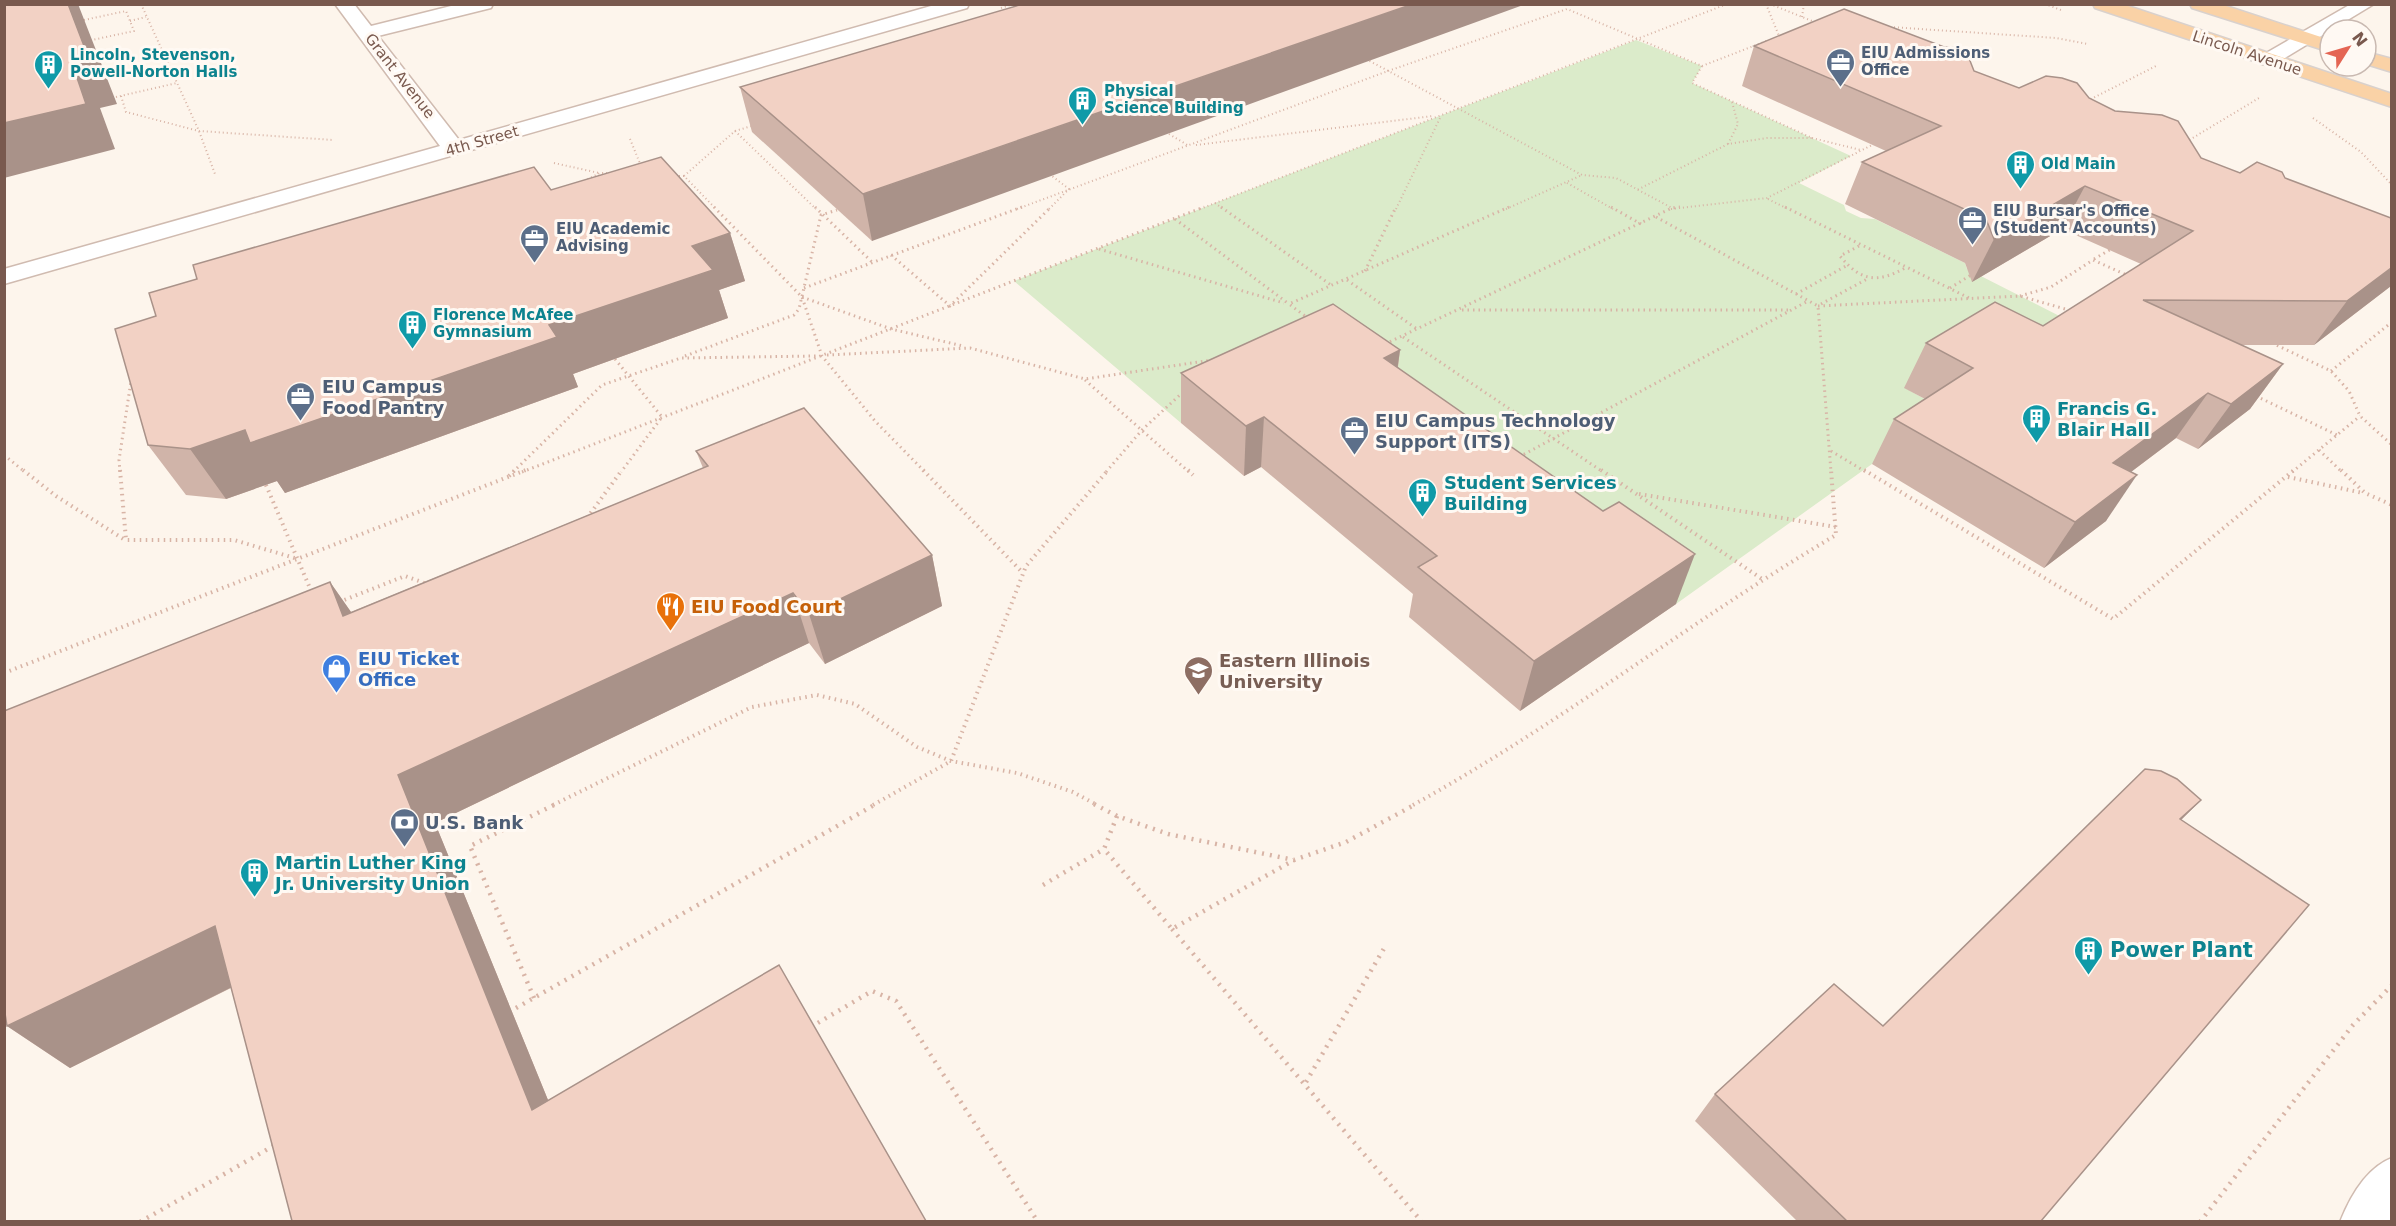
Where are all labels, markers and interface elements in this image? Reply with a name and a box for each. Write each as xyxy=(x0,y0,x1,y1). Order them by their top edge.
north arrow xyxy=(2318,18,2378,78)
street label: Lincoln Avenue xyxy=(2190,27,2304,79)
text: N xyxy=(2348,28,2371,50)
street label: Grant Avenue xyxy=(361,30,439,122)
place label: EIU Admissions Office xyxy=(1861,44,1990,79)
place label: Lincoln, Stevenson, Powell-Norton Halls xyxy=(70,46,237,81)
office icon: EIU Admissions Office xyxy=(1824,46,1856,88)
building icon: Lincoln, Stevenson, Powell-Norton Halls xyxy=(33,48,65,90)
place label: Physical Science Building xyxy=(1104,82,1244,117)
building icon: Physical Science Building xyxy=(1067,84,1099,126)
street label: 4th Street xyxy=(443,122,521,160)
building icon: Old Main xyxy=(2004,148,2036,190)
place label: Old Main xyxy=(2041,155,2116,173)
place label: EIU Bursar's Office (Student Accounts) xyxy=(1993,202,2157,237)
office icon: EIU Bursar's Office (Student Accounts) xyxy=(1956,204,1988,246)
place label: EIU Academic Advising xyxy=(556,220,670,255)
office icon: EIU Academic Advising xyxy=(519,222,551,264)
place label: Florence McAfee Gymnasium xyxy=(433,306,574,341)
building icon: Florence McAfee Gymnasium xyxy=(396,308,428,350)
place label: EIU Campus Food Pantry xyxy=(322,376,445,418)
office icon: EIU Campus Food Pantry xyxy=(285,380,317,422)
place label: Francis G. Blair Hall xyxy=(2057,398,2157,440)
building icon: Francis G. Blair Hall xyxy=(2020,402,2052,444)
place label: EIU Campus Technology Support (ITS) xyxy=(1375,410,1616,452)
office icon: EIU Campus Technology Support (ITS) xyxy=(1338,414,1370,456)
place label: Student Services Building xyxy=(1444,472,1617,514)
building icon: Student Services Building xyxy=(1407,476,1439,518)
restaurant icon: EIU Food Court xyxy=(654,590,686,632)
place label: EIU Food Court xyxy=(691,596,843,617)
place label: EIU Ticket Office xyxy=(358,648,460,690)
place label: Eastern Illinois University xyxy=(1219,650,1370,692)
shop icon: EIU Ticket Office xyxy=(321,652,353,694)
school or university icon: Eastern Illinois University xyxy=(1182,654,1214,696)
bank icon: U.S. Bank xyxy=(388,806,420,848)
place label: U.S. Bank xyxy=(425,812,524,833)
place label: Martin Luther King Jr. University Union xyxy=(273,852,470,894)
building icon: Martin Luther King Jr. University Union xyxy=(238,856,270,898)
building icon: Power Plant xyxy=(2073,934,2105,976)
place label: Power Plant xyxy=(2110,938,2253,962)

